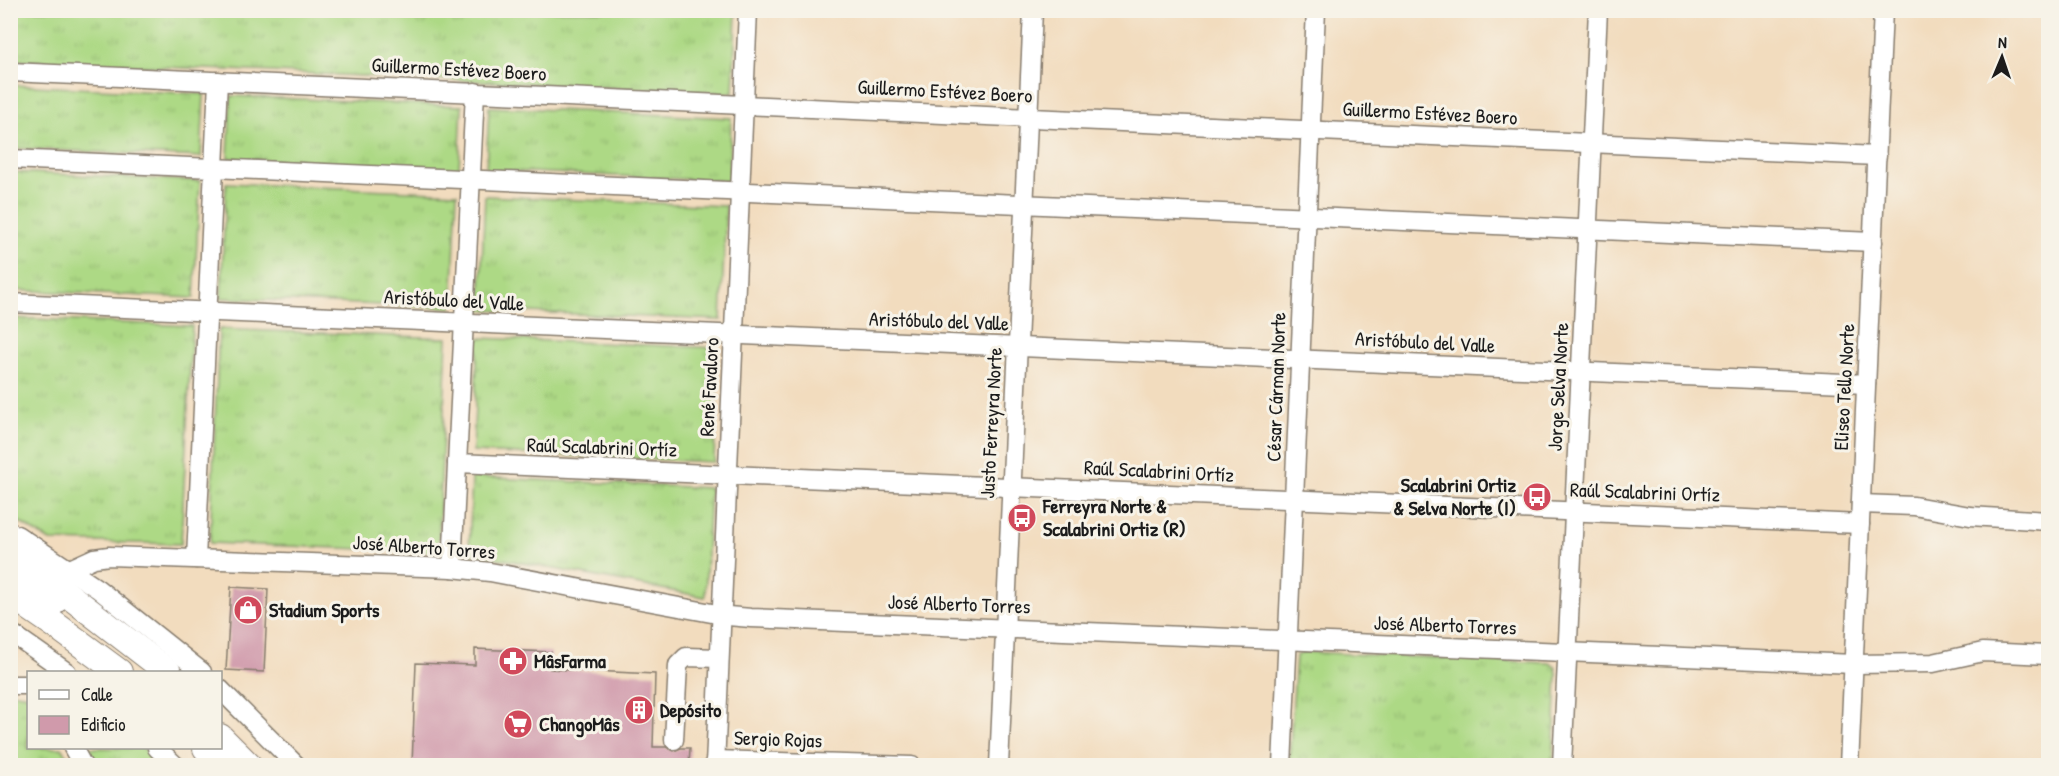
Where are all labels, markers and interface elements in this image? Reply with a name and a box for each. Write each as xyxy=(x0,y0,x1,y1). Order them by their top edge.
north arrow xyxy=(1972,27,2032,87)
text: N xyxy=(1998,31,2008,53)
street label: Guillermo Estévez Boero xyxy=(371,50,547,87)
street label: Guillermo Estévez Boero xyxy=(857,72,1033,109)
street label: Guillermo Estévez Boero xyxy=(1342,94,1518,131)
street label: Aristóbulo del Valle xyxy=(383,282,525,317)
street label: Aristóbulo del Valle xyxy=(869,305,1010,336)
street label: César Cárman Norte xyxy=(1259,312,1292,462)
street label: Jorge Selva Norte xyxy=(1541,322,1574,452)
street label: Eliseo Tello Norte xyxy=(1827,323,1860,451)
street label: Aristóbulo del Valle xyxy=(1354,324,1496,359)
street label: René Favaloro xyxy=(692,337,725,437)
street label: Justo Ferreyra Norte xyxy=(973,347,1008,499)
street label: Raúl Scalabrini Ortíz xyxy=(527,430,678,463)
street label: Raúl Scalabrini Ortíz xyxy=(1083,453,1235,488)
place label: Scalabrini Ortiz & Selva Norte (I) xyxy=(1393,471,1516,521)
street label: Raúl Scalabrini Ortíz xyxy=(1570,475,1721,508)
bus stop icon: Scalabrini Ortiz & Selva Norte (I) xyxy=(1521,481,1553,513)
place label: Ferreyra Norte & Scalabrini Ortiz (R) xyxy=(1042,492,1186,542)
bus stop icon: Ferreyra Norte & Scalabrini Ortiz (R) xyxy=(1006,502,1038,534)
street label: José Alberto Torres xyxy=(352,528,496,565)
street label: José Alberto Torres xyxy=(887,588,1031,619)
shop icon: Stadium Sports xyxy=(232,594,264,626)
place label: Stadium Sports xyxy=(269,596,380,624)
street label: José Alberto Torres xyxy=(1373,609,1517,640)
pharmacy icon: MâsFarma xyxy=(497,645,529,677)
place label: MâsFarma xyxy=(534,647,606,674)
legend xyxy=(27,671,222,749)
text: Calle xyxy=(81,682,113,707)
building icon: Depósito xyxy=(623,694,655,726)
place label: Depósito xyxy=(660,696,721,724)
supermarket icon: ChangoMâs xyxy=(502,708,534,740)
place label: ChangoMâs xyxy=(539,710,620,738)
text: Edificio xyxy=(81,712,125,737)
street label: Sergio Rojas xyxy=(733,723,823,754)

